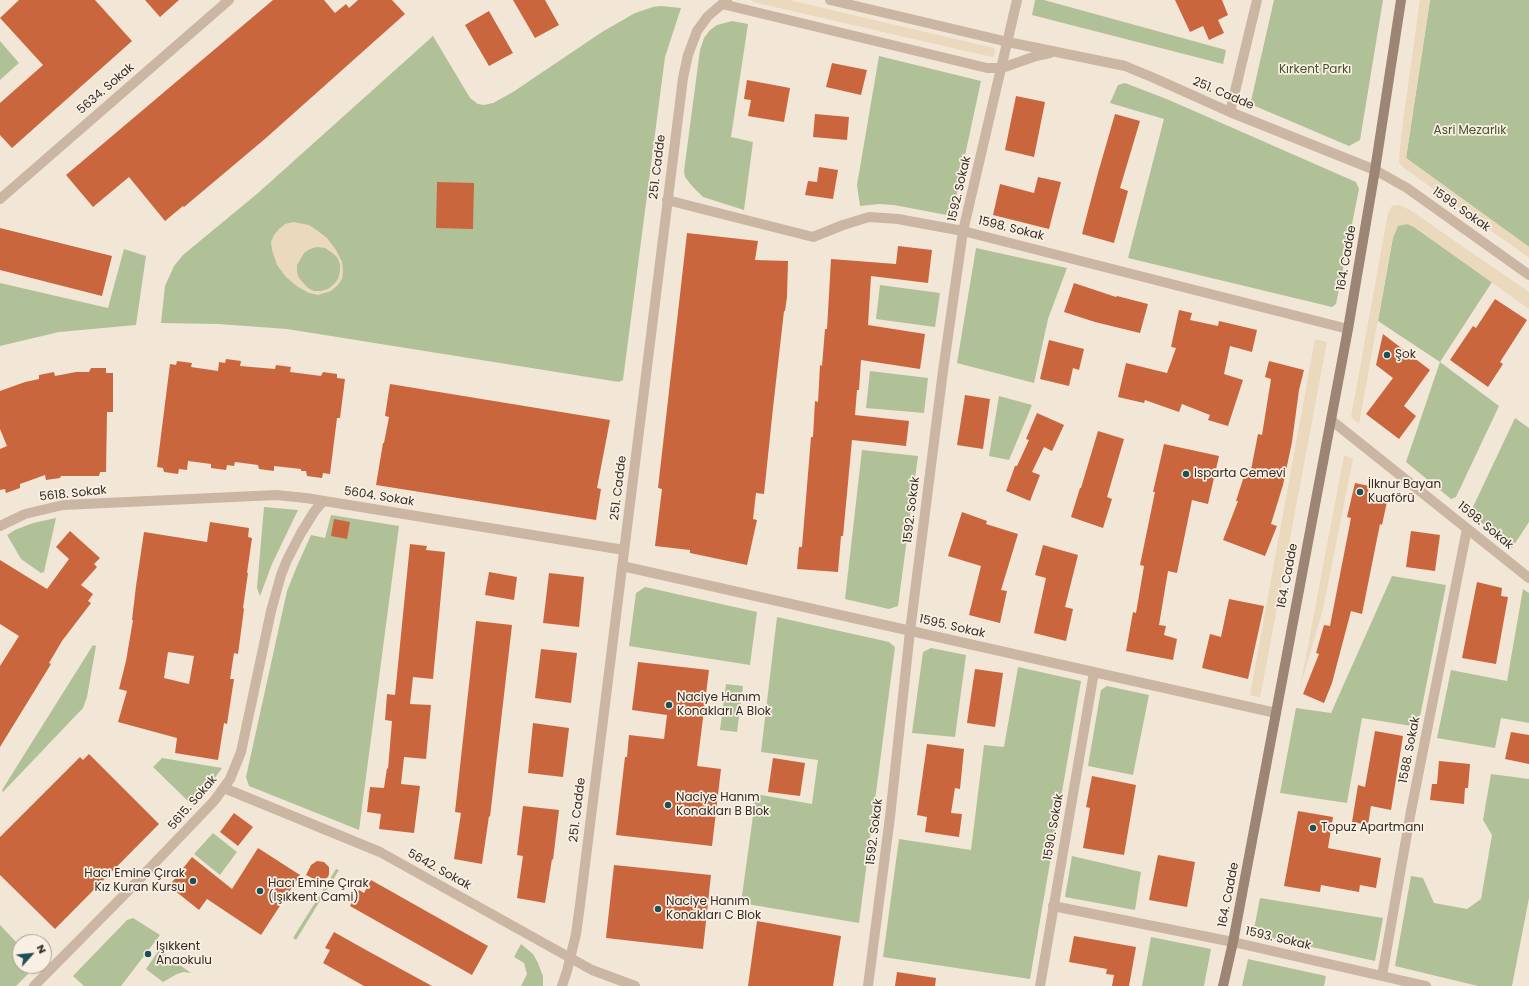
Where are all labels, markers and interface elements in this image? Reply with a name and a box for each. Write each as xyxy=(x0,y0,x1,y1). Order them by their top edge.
street label: 5634. Sokak xyxy=(75,60,137,118)
park label: Kırkent Parkı xyxy=(1279,63,1351,77)
street label: 251. Cadde xyxy=(1190,75,1256,113)
park label: Asri Mezarlık xyxy=(1434,124,1506,138)
street label: 251. Cadde xyxy=(647,134,669,200)
street label: 1592. Sokak xyxy=(945,155,975,223)
street label: 1599. Sokak xyxy=(1429,185,1493,235)
street label: 1598. Sokak xyxy=(977,214,1045,244)
street label: 164. Cadde xyxy=(1334,224,1360,292)
place label: Şok xyxy=(1395,348,1416,362)
marker: Şok xyxy=(1382,350,1392,360)
street label: 251. Cadde xyxy=(608,455,630,521)
place label: Isparta Cemevi xyxy=(1194,467,1286,481)
marker: Isparta Cemevi xyxy=(1181,469,1191,479)
street label: 1592. Sokak xyxy=(901,476,923,544)
place label: İlknur Bayan Kuaförü xyxy=(1368,478,1441,506)
street label: 5618. Sokak xyxy=(39,483,107,505)
street label: 5604. Sokak xyxy=(343,484,415,510)
marker: İlknur Bayan Kuaförü xyxy=(1355,487,1365,497)
street label: 1598. Sokak xyxy=(1454,499,1516,553)
street label: 164. Cadde xyxy=(1275,542,1301,610)
street label: 1595. Sokak xyxy=(918,612,986,642)
place label: Naciye Hanım Konakları A Blok xyxy=(677,691,771,719)
marker: Naciye Hanım Konakları A Blok xyxy=(664,700,674,710)
street label: 1588. Sokak xyxy=(1396,716,1424,784)
street label: 5615. Sokak xyxy=(165,773,221,833)
street label: 251. Cadde xyxy=(567,777,589,843)
place label: Naciye Hanım Konakları B Blok xyxy=(676,791,769,819)
street label: 1590. Sokak xyxy=(1041,793,1067,861)
street label: 1592. Sokak xyxy=(864,798,886,866)
marker: Naciye Hanım Konakları B Blok xyxy=(663,800,673,810)
place label: Topuz Apartmanı xyxy=(1321,821,1424,835)
marker: Topuz Apartmanı xyxy=(1308,823,1318,833)
street label: 5642. Sokak xyxy=(405,847,473,893)
street label: 164. Cadde xyxy=(1216,861,1242,929)
place label: Hacı Emine Çırak Kız Kuran Kursu xyxy=(84,867,185,895)
marker: Hacı Emine Çırak Kız Kuran Kursu xyxy=(188,876,198,886)
place label: Hacı Emine Çırak (Işıkkent Cami) xyxy=(268,877,369,905)
marker: Hacı Emine Çırak (Işıkkent Cami) xyxy=(255,886,265,896)
place label: Naciye Hanım Konakları C Blok xyxy=(666,895,761,923)
marker: Naciye Hanım Konakları C Blok xyxy=(653,904,663,914)
street label: 1593. Sokak xyxy=(1244,924,1312,954)
north arrow xyxy=(12,934,52,974)
place label: Işıkkent Anaokulu xyxy=(156,940,212,968)
text: N xyxy=(33,942,51,956)
marker: Işıkkent Anaokulu xyxy=(143,949,153,959)

